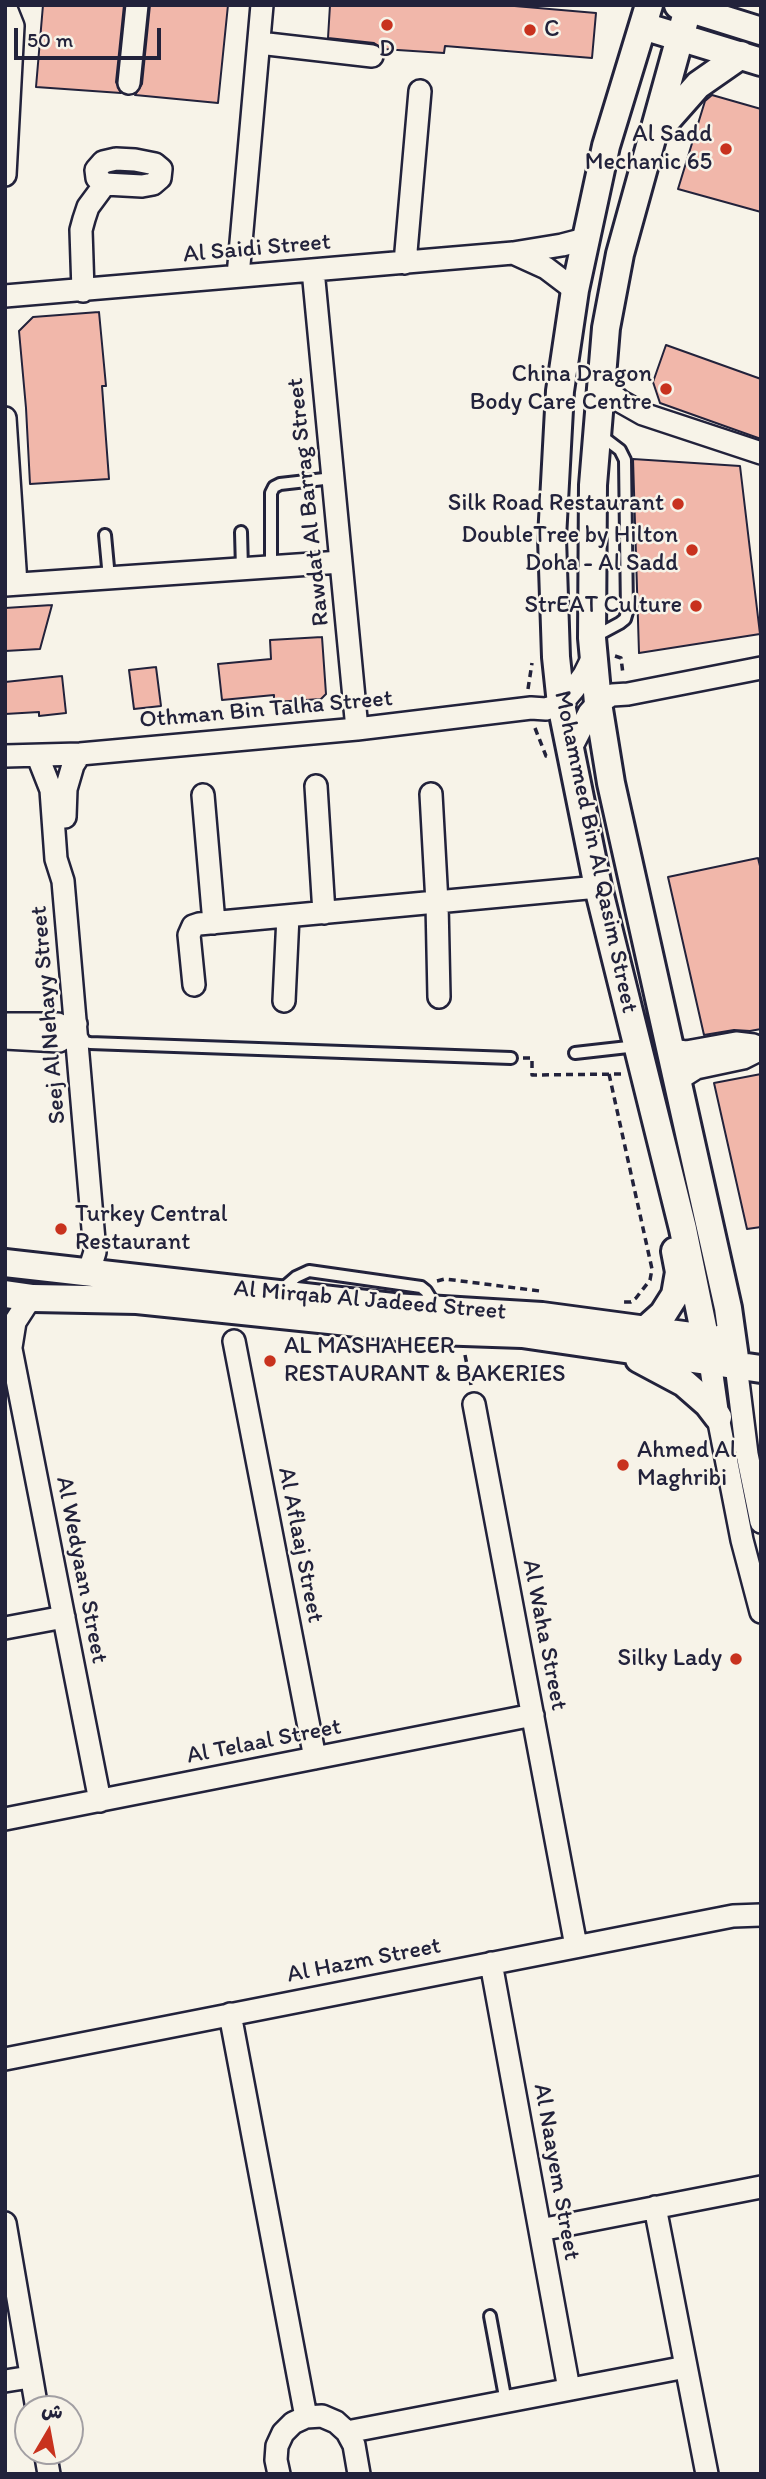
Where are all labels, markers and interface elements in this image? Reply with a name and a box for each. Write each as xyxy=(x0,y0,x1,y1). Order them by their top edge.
scale bar xyxy=(18,14,164,58)
place label: C xyxy=(544,16,559,44)
marker: D xyxy=(379,17,395,33)
marker: C xyxy=(522,22,538,38)
text: 50 m xyxy=(27,27,73,52)
place label: D xyxy=(379,36,395,64)
place label: Al Sadd Mechanic 65 xyxy=(585,121,712,177)
marker: Al Sadd Mechanic 65 xyxy=(718,141,734,157)
street label: Al Saidi Street xyxy=(182,228,332,270)
place label: China Dragon Body Care Centre xyxy=(470,361,652,417)
street label: Rawdat Al Barrag Street xyxy=(282,376,336,628)
marker: China Dragon Body Care Centre xyxy=(658,381,674,397)
place label: Silk Road Restaurant xyxy=(448,490,664,518)
marker: Silk Road Restaurant xyxy=(670,496,686,512)
place label: DoubleTree by Hilton Doha - Al Sadd xyxy=(461,522,678,578)
marker: DoubleTree by Hilton Doha - Al Sadd xyxy=(684,542,700,558)
place label: StrEAT Culture xyxy=(525,592,682,620)
marker: StrEAT Culture xyxy=(688,598,704,614)
street label: Othman Bin Talha Street xyxy=(138,685,394,735)
street label: Mohammed Bin Al Qasim Street xyxy=(547,688,643,1016)
street label: Seej Al Nehayy Street xyxy=(25,905,73,1125)
place label: Turkey Central Restaurant xyxy=(75,1201,227,1257)
marker: Turkey Central Restaurant xyxy=(53,1221,69,1237)
street label: Al Mirqab Al Jadeed Street xyxy=(233,1275,507,1327)
place label: AL MASHAHEER RESTAURANT & BAKERIES xyxy=(284,1333,566,1389)
marker: AL MASHAHEER RESTAURANT & BAKERIES xyxy=(262,1353,278,1369)
place label: Ahmed Al Maghribi xyxy=(637,1437,737,1493)
marker: Ahmed Al Maghribi xyxy=(615,1457,631,1473)
street label: Al Aflaaj Street xyxy=(271,1465,329,1625)
street label: Al Wedyaan Street xyxy=(49,1474,113,1666)
street label: Al Waha Street xyxy=(515,1557,573,1713)
place label: Silky Lady xyxy=(617,1645,722,1673)
marker: Silky Lady xyxy=(728,1651,744,1667)
street label: Al Telaal Street xyxy=(184,1713,344,1771)
street label: Al Hazm Street xyxy=(285,1932,443,1990)
street label: Al Naayem Street xyxy=(526,2081,586,2263)
north arrow xyxy=(14,2395,84,2465)
text: ش xyxy=(40,2398,65,2424)

